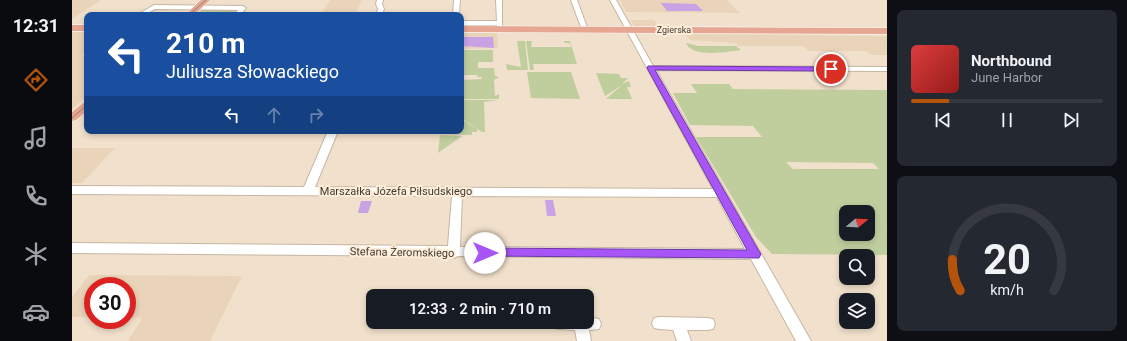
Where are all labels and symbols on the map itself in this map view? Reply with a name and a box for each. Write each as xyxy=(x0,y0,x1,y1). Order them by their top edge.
street label: Zgierska xyxy=(657,25,691,35)
pin xyxy=(814,52,848,86)
street label: Marszałka Józefa Piłsudskiego xyxy=(320,185,472,198)
north arrow xyxy=(839,205,875,241)
position arrow xyxy=(464,232,506,274)
street label: Stefana Żeromskiego xyxy=(350,245,454,260)
speed limit sign: 30 xyxy=(84,277,136,329)

